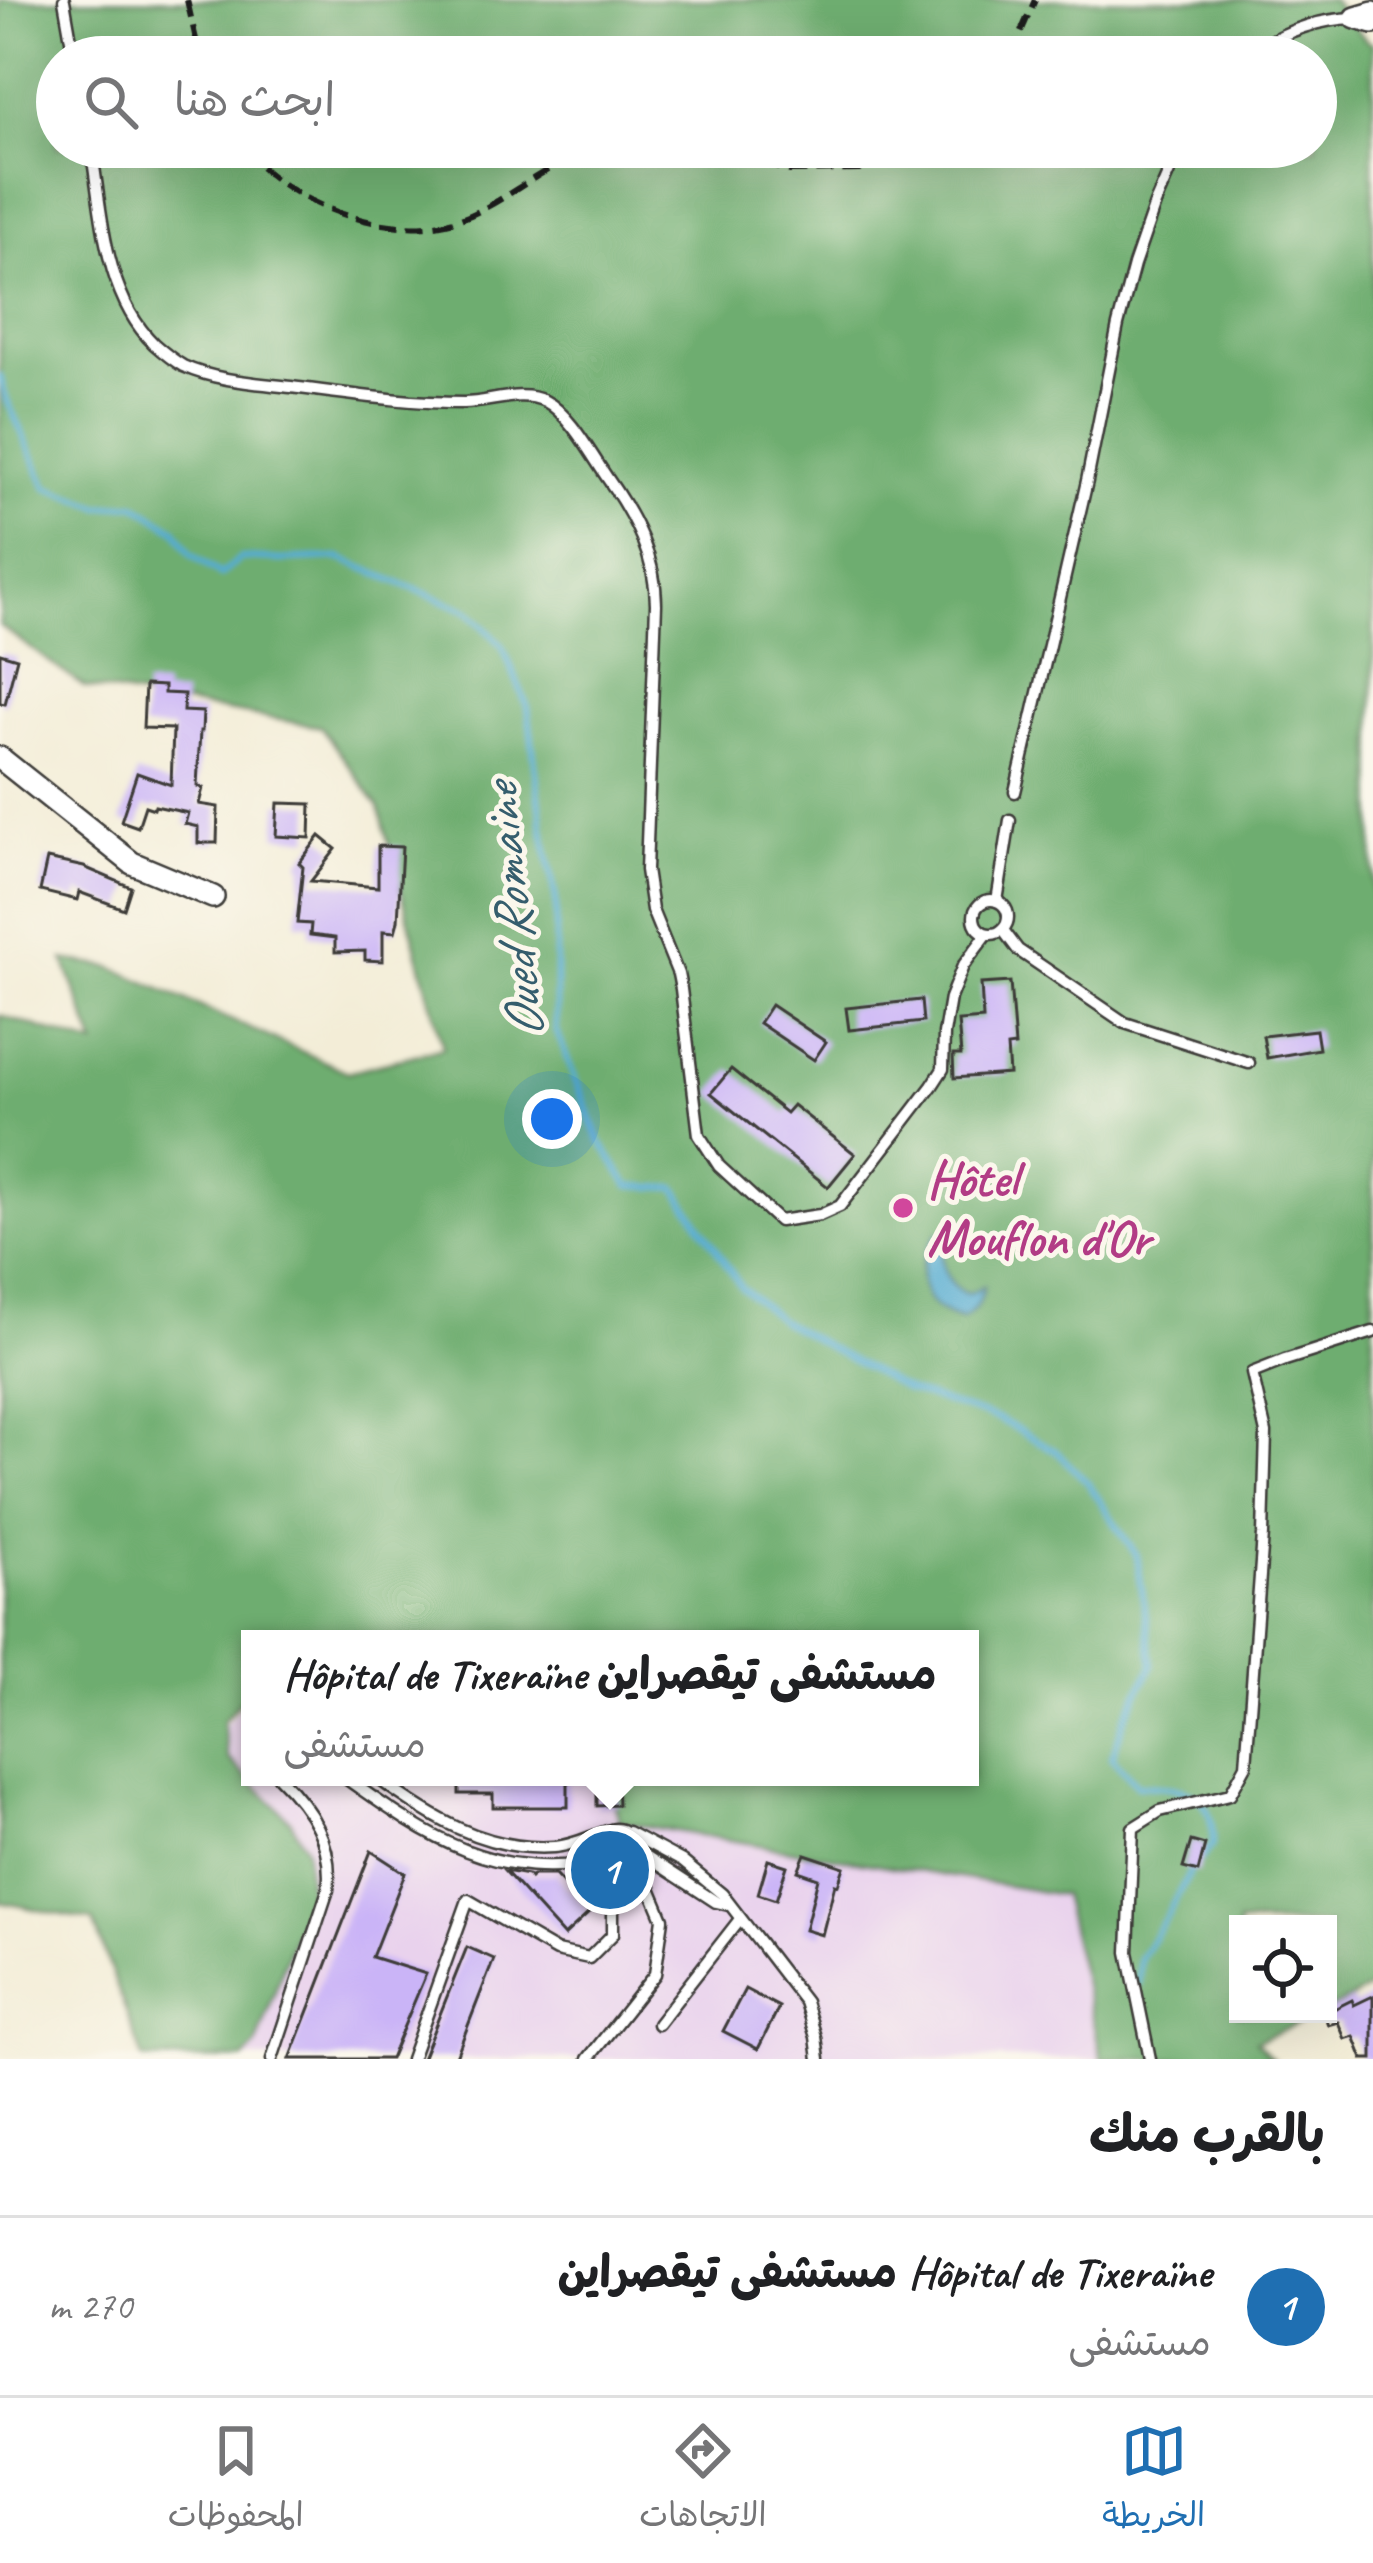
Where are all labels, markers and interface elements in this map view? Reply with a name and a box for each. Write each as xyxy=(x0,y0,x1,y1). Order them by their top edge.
search box xyxy=(36,36,1337,168)
icon: search xyxy=(78,69,144,135)
text: ابحث هنا xyxy=(174,72,335,129)
water label: Oued Romaine xyxy=(464,774,559,1042)
your location xyxy=(522,1089,582,1149)
place label: Hôtel Mouflon d'Or xyxy=(927,1147,1155,1270)
marker: Hôtel Mouflon d'Or xyxy=(890,1195,916,1221)
popup xyxy=(241,1630,979,1786)
text: Hôpital de Tixeraïne مستشفى تيقصراين xyxy=(283,1646,937,1703)
text: مستشفى xyxy=(283,1720,426,1769)
pin: 1 xyxy=(571,1825,649,1915)
map controls xyxy=(1229,1915,1337,2023)
button: locate xyxy=(1229,1915,1337,2023)
text: بالقرب منك xyxy=(1089,2102,1325,2166)
text: Hôpital de Tixeraïne مستشفى تيقصراين xyxy=(558,2244,1211,2301)
text: 270 m xyxy=(48,2282,132,2331)
text: 1 xyxy=(1277,2282,1295,2331)
text: مستشفى xyxy=(1068,2318,1211,2367)
tab: المحفوظات xyxy=(168,2418,304,2544)
tab: الاتجاهات xyxy=(639,2418,767,2544)
tab: الخريطة xyxy=(1102,2418,1205,2544)

